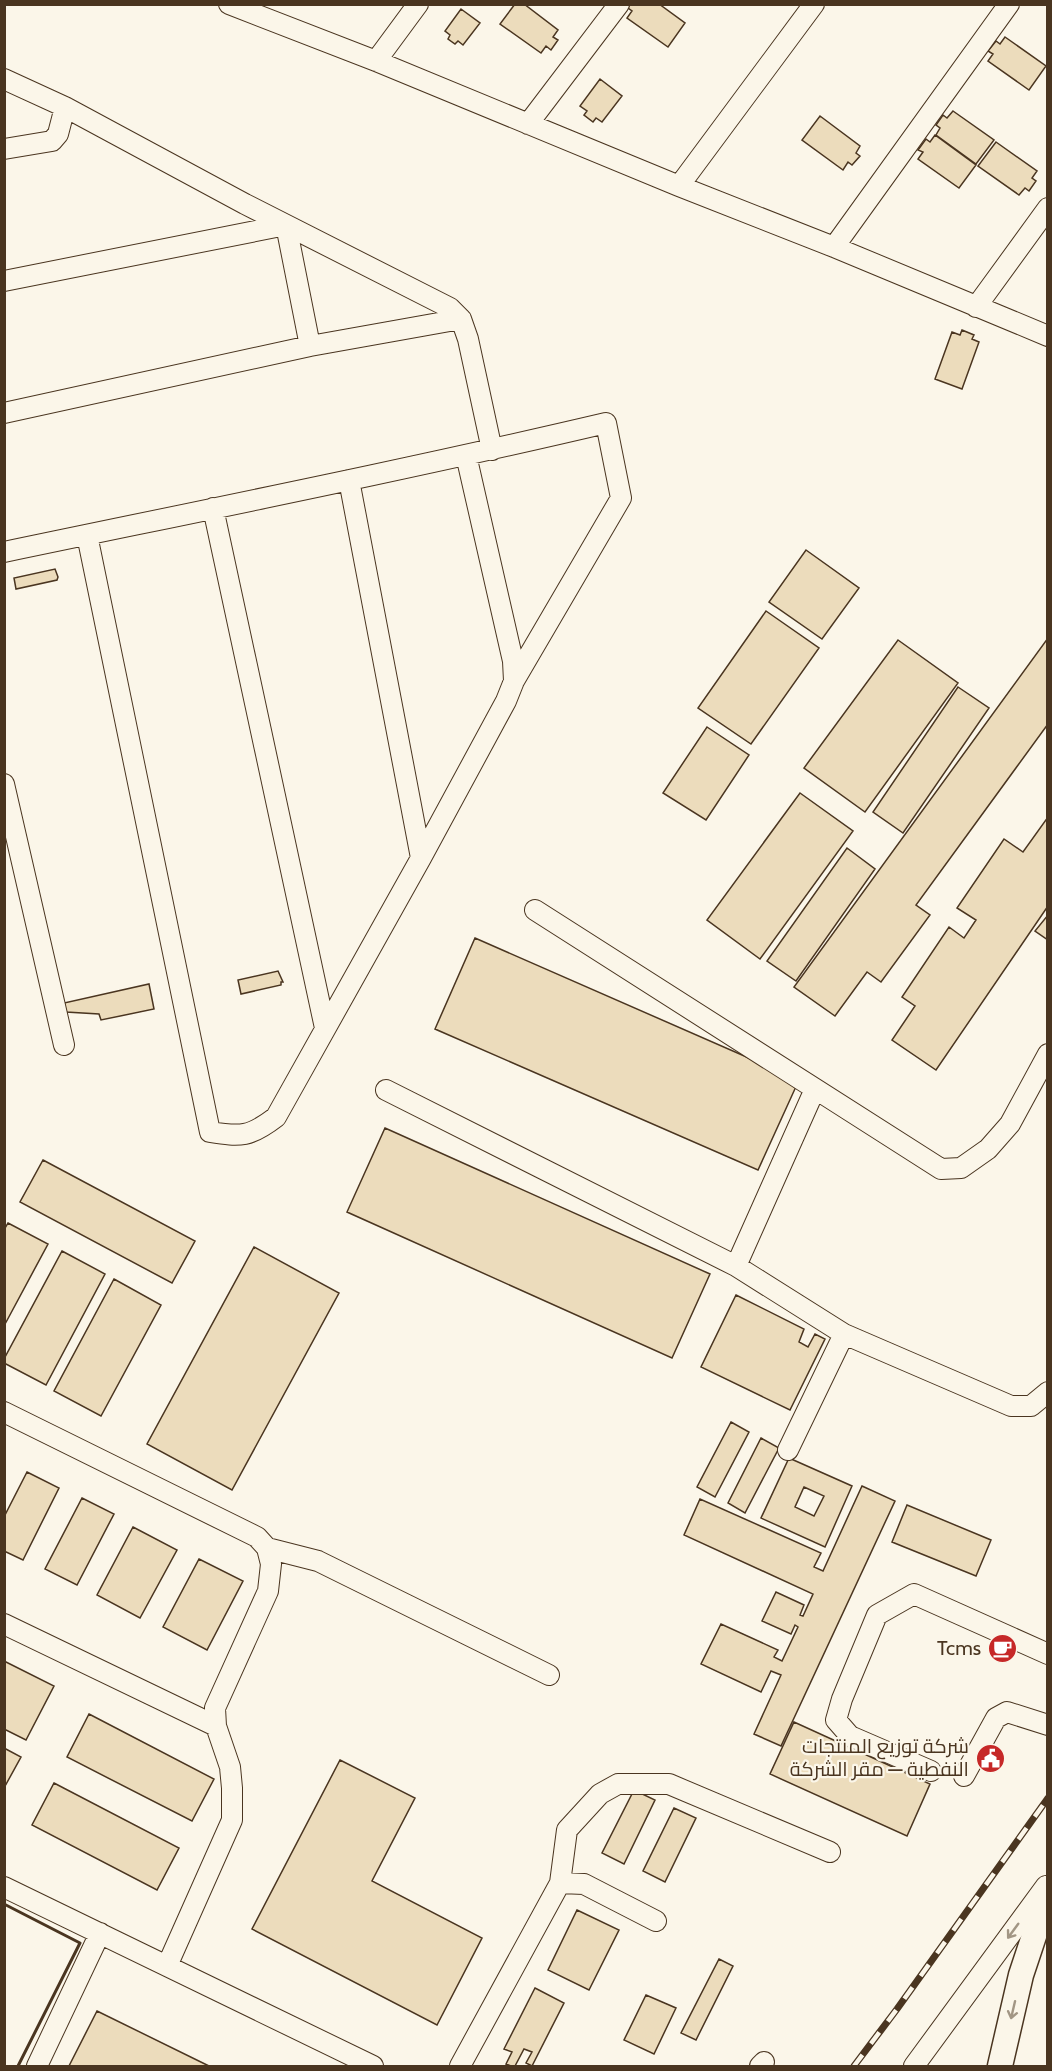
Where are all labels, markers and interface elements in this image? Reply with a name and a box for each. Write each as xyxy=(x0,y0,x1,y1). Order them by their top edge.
cafe icon: Tcms xyxy=(986,1632,1018,1664)
place label: Tcms xyxy=(937,1636,981,1660)
place label: شركة توزيع المنتجات النفطية — مقر الشركة xyxy=(790,1734,969,1781)
public building icon: شركة توزيع المنتجات النفطية — مقر الشركة xyxy=(974,1742,1006,1774)
one-way arrow xyxy=(1007,1922,1019,1938)
one-way arrow xyxy=(1006,2001,1018,2020)

